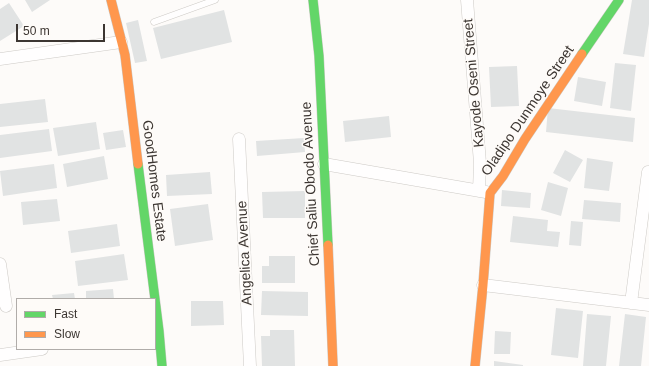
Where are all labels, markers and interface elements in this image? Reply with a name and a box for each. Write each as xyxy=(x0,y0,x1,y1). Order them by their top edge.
scale bar xyxy=(18,16,107,42)
street label: Kayode Oseni Street xyxy=(460,18,488,148)
text: 50 m xyxy=(23,24,50,38)
street label: Oladipo Dunmoye Street xyxy=(478,43,578,179)
street label: Chief Saliu Obodo Avenue xyxy=(298,101,324,267)
street label: GoodHomes Estate xyxy=(138,119,170,243)
street label: Angelica Avenue xyxy=(234,200,256,306)
legend xyxy=(16,298,156,350)
text: Fast xyxy=(54,307,77,321)
text: Slow xyxy=(54,327,80,341)

